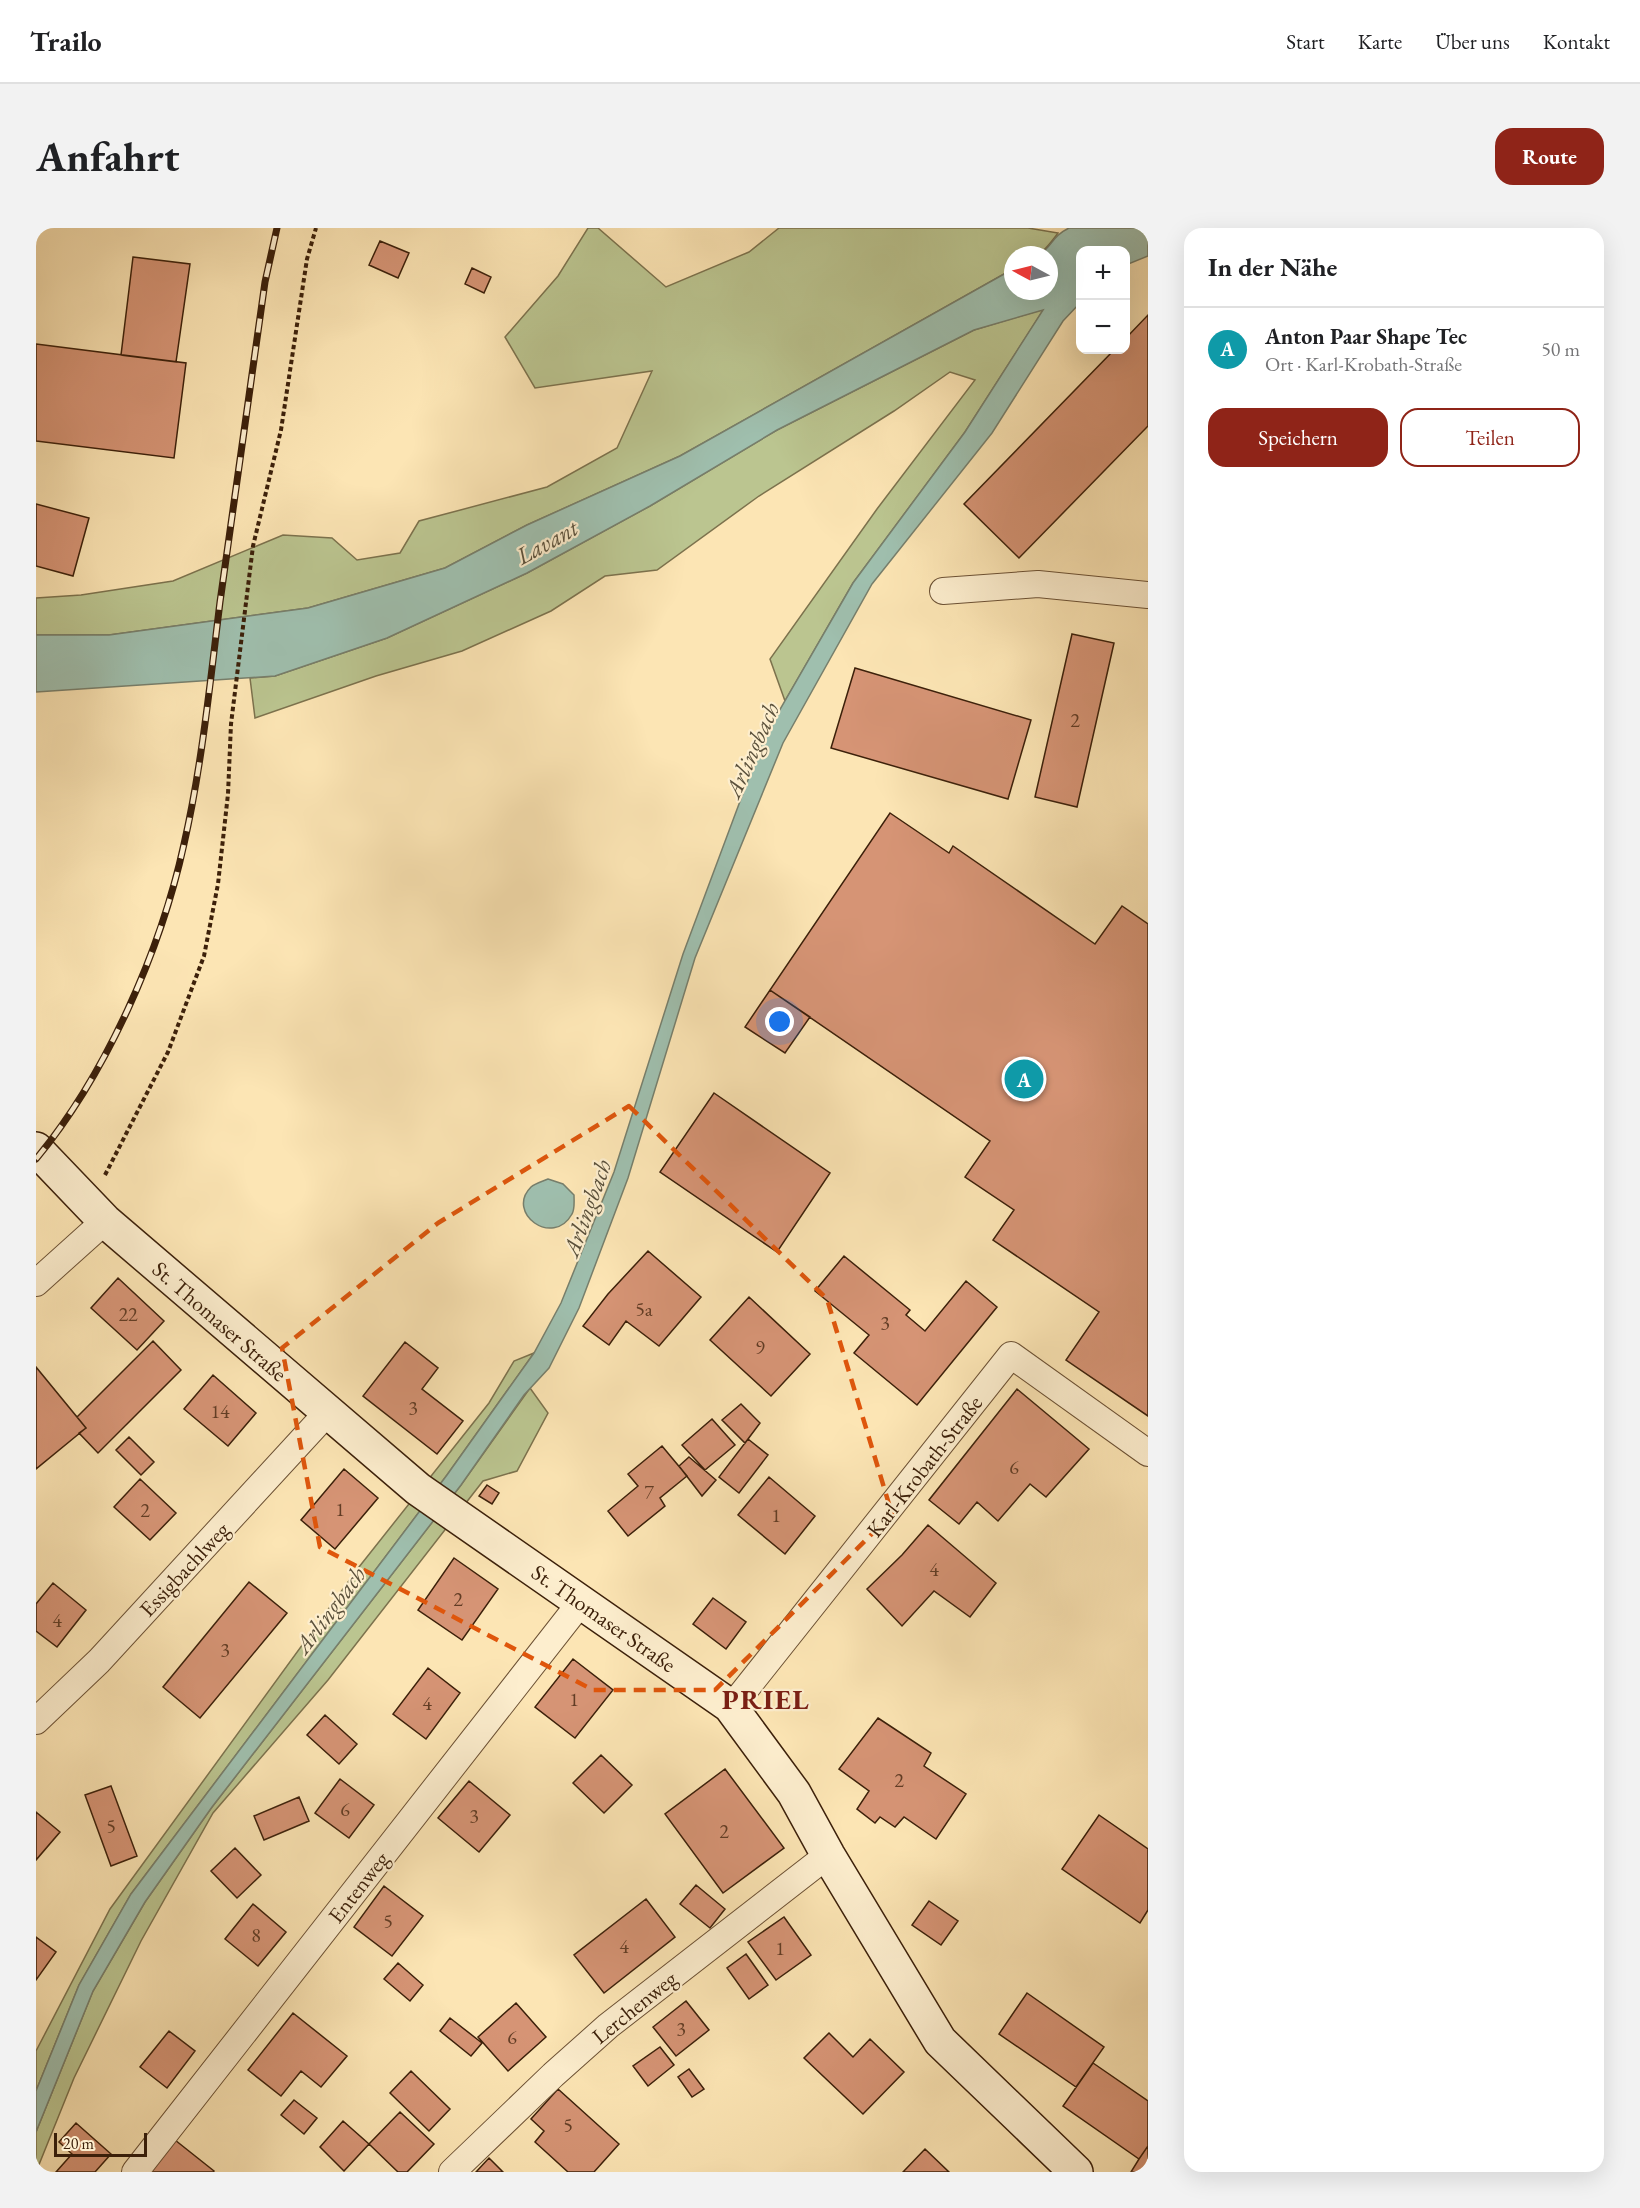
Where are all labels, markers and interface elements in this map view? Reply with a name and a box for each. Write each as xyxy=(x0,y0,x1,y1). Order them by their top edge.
text: Trailo xyxy=(30,23,102,59)
text: Start xyxy=(1286,28,1325,55)
text: Karte xyxy=(1358,28,1402,55)
text: Über uns xyxy=(1435,28,1510,55)
text: Kontakt xyxy=(1543,28,1610,55)
button: Route xyxy=(1495,128,1604,185)
text: Anfahrt xyxy=(36,129,179,184)
north arrow xyxy=(1004,246,1058,300)
map controls xyxy=(1076,246,1130,354)
button: + xyxy=(1076,246,1130,300)
text: In der Nähe xyxy=(1208,250,1337,284)
button: − xyxy=(1076,300,1130,354)
text: Anton Paar Shape Tec xyxy=(1265,322,1467,351)
text: A xyxy=(1220,336,1235,362)
text: 50 m xyxy=(1541,336,1580,362)
text: Ort · Karl-Krobath-Straße xyxy=(1265,351,1462,377)
button: Speichern xyxy=(1208,408,1388,467)
button: Teilen xyxy=(1400,408,1580,467)
water label: Lavant xyxy=(509,511,584,572)
water label: Arlingbach xyxy=(716,697,786,804)
house number: 2 xyxy=(1070,707,1080,733)
your location xyxy=(765,1007,794,1036)
pin: A xyxy=(1004,1056,1044,1102)
water label: Arlingbach xyxy=(554,1155,619,1263)
street label: St. Thomaser Straße xyxy=(146,1255,294,1388)
house number: 5a xyxy=(635,1296,653,1322)
house number: 22 xyxy=(118,1301,138,1327)
house number: 3 xyxy=(880,1310,890,1336)
house number: 9 xyxy=(755,1334,765,1360)
street label: Karl-Krobath-Straße xyxy=(860,1389,989,1543)
house number: 3 xyxy=(408,1395,418,1421)
house number: 14 xyxy=(210,1398,230,1424)
house number: 6 xyxy=(1009,1454,1019,1480)
house number: 7 xyxy=(644,1479,654,1505)
house number: 1 xyxy=(335,1496,345,1522)
house number: 2 xyxy=(140,1497,150,1523)
house number: 1 xyxy=(771,1502,781,1528)
street label: Essigbachlweg xyxy=(133,1515,236,1623)
house number: 4 xyxy=(929,1556,939,1582)
street label: St. Thomaser Straße xyxy=(526,1558,682,1679)
water label: Arlingbach xyxy=(286,1560,373,1661)
house number: 2 xyxy=(453,1586,463,1612)
house number: 4 xyxy=(52,1607,62,1633)
house number: 3 xyxy=(220,1637,230,1663)
district label: PRIEL xyxy=(722,1681,810,1717)
house number: 1 xyxy=(569,1686,579,1712)
house number: 4 xyxy=(422,1690,432,1716)
house number: 2 xyxy=(894,1767,904,1793)
house number: 6 xyxy=(340,1796,350,1822)
house number: 3 xyxy=(469,1803,479,1829)
house number: 5 xyxy=(106,1813,116,1839)
house number: 2 xyxy=(719,1818,729,1844)
street label: Entenweg xyxy=(321,1845,396,1929)
house number: 5 xyxy=(383,1908,393,1934)
house number: 8 xyxy=(251,1922,261,1948)
house number: 4 xyxy=(619,1933,629,1959)
house number: 1 xyxy=(775,1935,785,1961)
street label: Lerchenweg xyxy=(586,1964,683,2051)
house number: 3 xyxy=(676,2016,686,2042)
house number: 6 xyxy=(507,2024,517,2050)
house number: 5 xyxy=(563,2112,573,2138)
scale bar xyxy=(54,2130,147,2158)
text: 20 m xyxy=(63,2133,94,2154)

